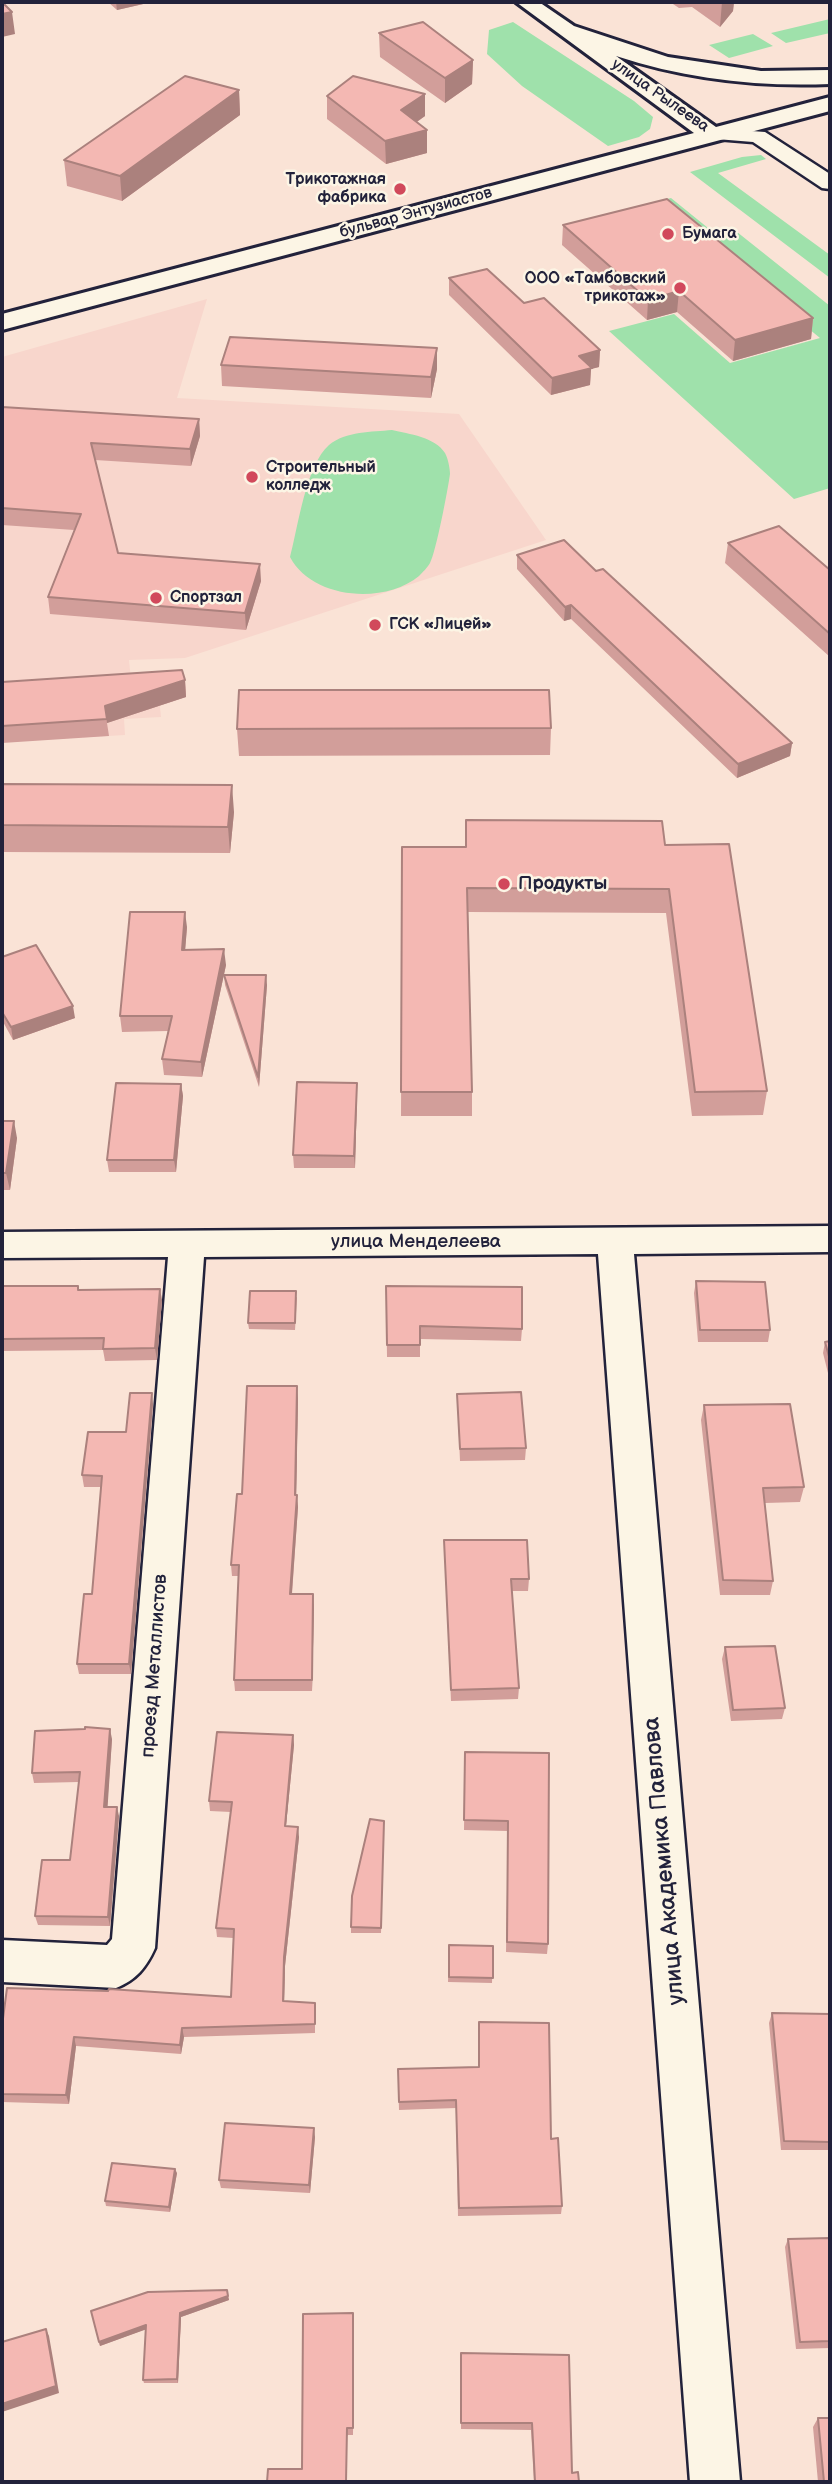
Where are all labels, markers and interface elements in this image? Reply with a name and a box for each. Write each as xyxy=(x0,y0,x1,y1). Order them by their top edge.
street label: улица Рылеева xyxy=(607,55,713,137)
place label: Трикотажная фабрика xyxy=(285,170,386,208)
marker: Трикотажная фабрика xyxy=(392,181,408,197)
street label: бульвар Энтузиастов xyxy=(338,183,494,243)
place label: Бумага xyxy=(682,224,736,244)
marker: Бумага xyxy=(660,226,676,242)
place label: ООО «Тамбовский трикотаж» xyxy=(525,269,666,307)
marker: ООО «Тамбовский трикотаж» xyxy=(672,280,688,296)
place label: Строительный колледж xyxy=(266,458,376,496)
marker: Строительный колледж xyxy=(244,469,260,485)
place label: Спортзал xyxy=(170,588,242,608)
marker: Спортзал xyxy=(148,590,164,606)
place label: ГСК «Лицей» xyxy=(389,615,492,635)
marker: ГСК «Лицей» xyxy=(367,617,383,633)
place label: Продукты xyxy=(518,873,607,895)
marker: Продукты xyxy=(496,876,512,892)
street label: улица Менделеева xyxy=(331,1231,501,1253)
street label: проезд Металлистов xyxy=(137,1573,173,1759)
street label: улица Академика Павлова xyxy=(639,1716,691,2006)

